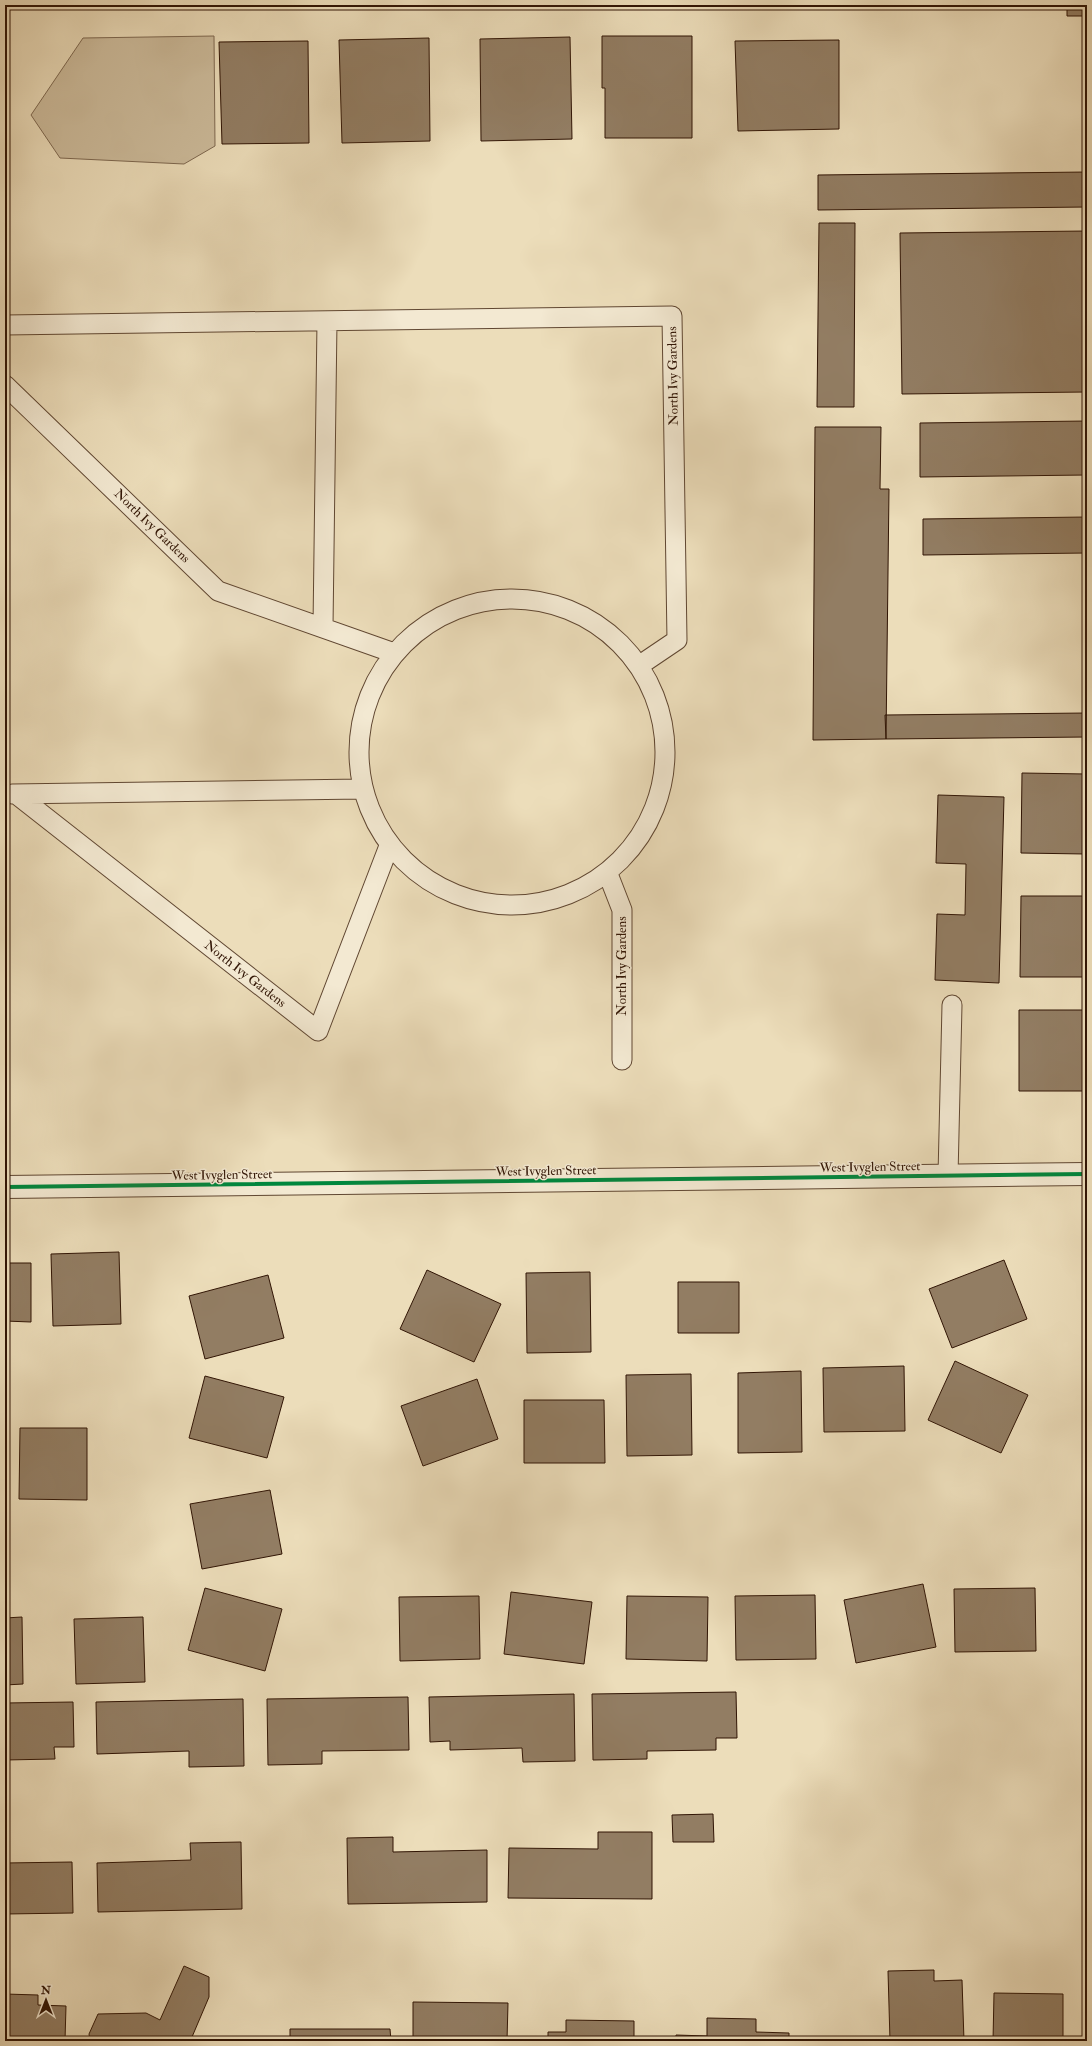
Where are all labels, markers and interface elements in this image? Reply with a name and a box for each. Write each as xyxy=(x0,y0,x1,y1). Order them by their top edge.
street label: North Ivy Gardens xyxy=(664,326,683,426)
street label: North Ivy Gardens xyxy=(110,486,194,567)
street label: North Ivy Gardens xyxy=(614,916,631,1016)
street label: North Ivy Gardens xyxy=(200,937,290,1012)
street label: West Ivyglen Street xyxy=(818,1158,921,1177)
street label: West Ivyglen Street xyxy=(494,1162,597,1181)
street label: West Ivyglen Street xyxy=(170,1166,273,1185)
north arrow xyxy=(26,1980,66,2020)
text: N xyxy=(40,1984,52,1997)

